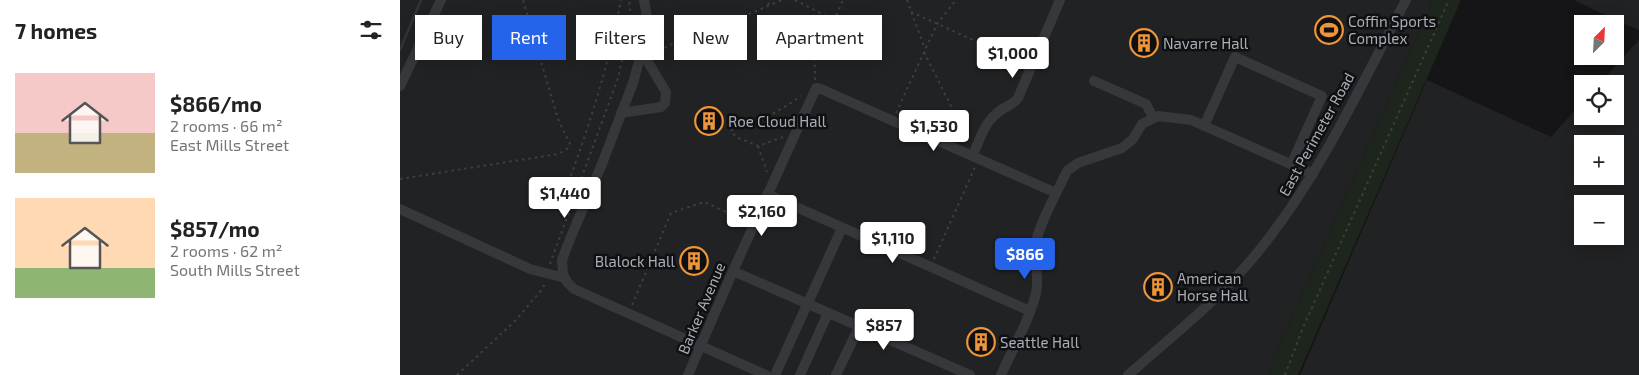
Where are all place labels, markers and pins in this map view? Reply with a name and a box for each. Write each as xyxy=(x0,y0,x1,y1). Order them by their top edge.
place label: Coffin Sports Complex xyxy=(1348,12,1436,47)
sports icon: Coffin Sports Complex xyxy=(1314,15,1344,45)
building icon: Navarre Hall xyxy=(1129,28,1159,58)
place label: Navarre Hall xyxy=(1163,34,1249,52)
pin: $1,000 xyxy=(972,36,1054,79)
building icon: Roe Cloud Hall xyxy=(694,106,724,136)
pin: $1,530 xyxy=(893,110,975,152)
place label: Roe Cloud Hall xyxy=(728,112,827,130)
pin: $1,440 xyxy=(524,176,606,219)
pin: $2,160 xyxy=(721,194,803,237)
pin: $1,110 xyxy=(852,222,934,264)
pin: $866 xyxy=(995,238,1055,280)
building icon: Blalock Hall xyxy=(679,246,709,276)
place label: Blalock Hall xyxy=(595,252,676,270)
place label: American Horse Hall xyxy=(1177,269,1248,304)
building icon: American Horse Hall xyxy=(1143,272,1173,302)
pin: $857 xyxy=(854,308,914,351)
building icon: Seattle Hall xyxy=(966,327,996,357)
place label: Seattle Hall xyxy=(1000,333,1080,351)

